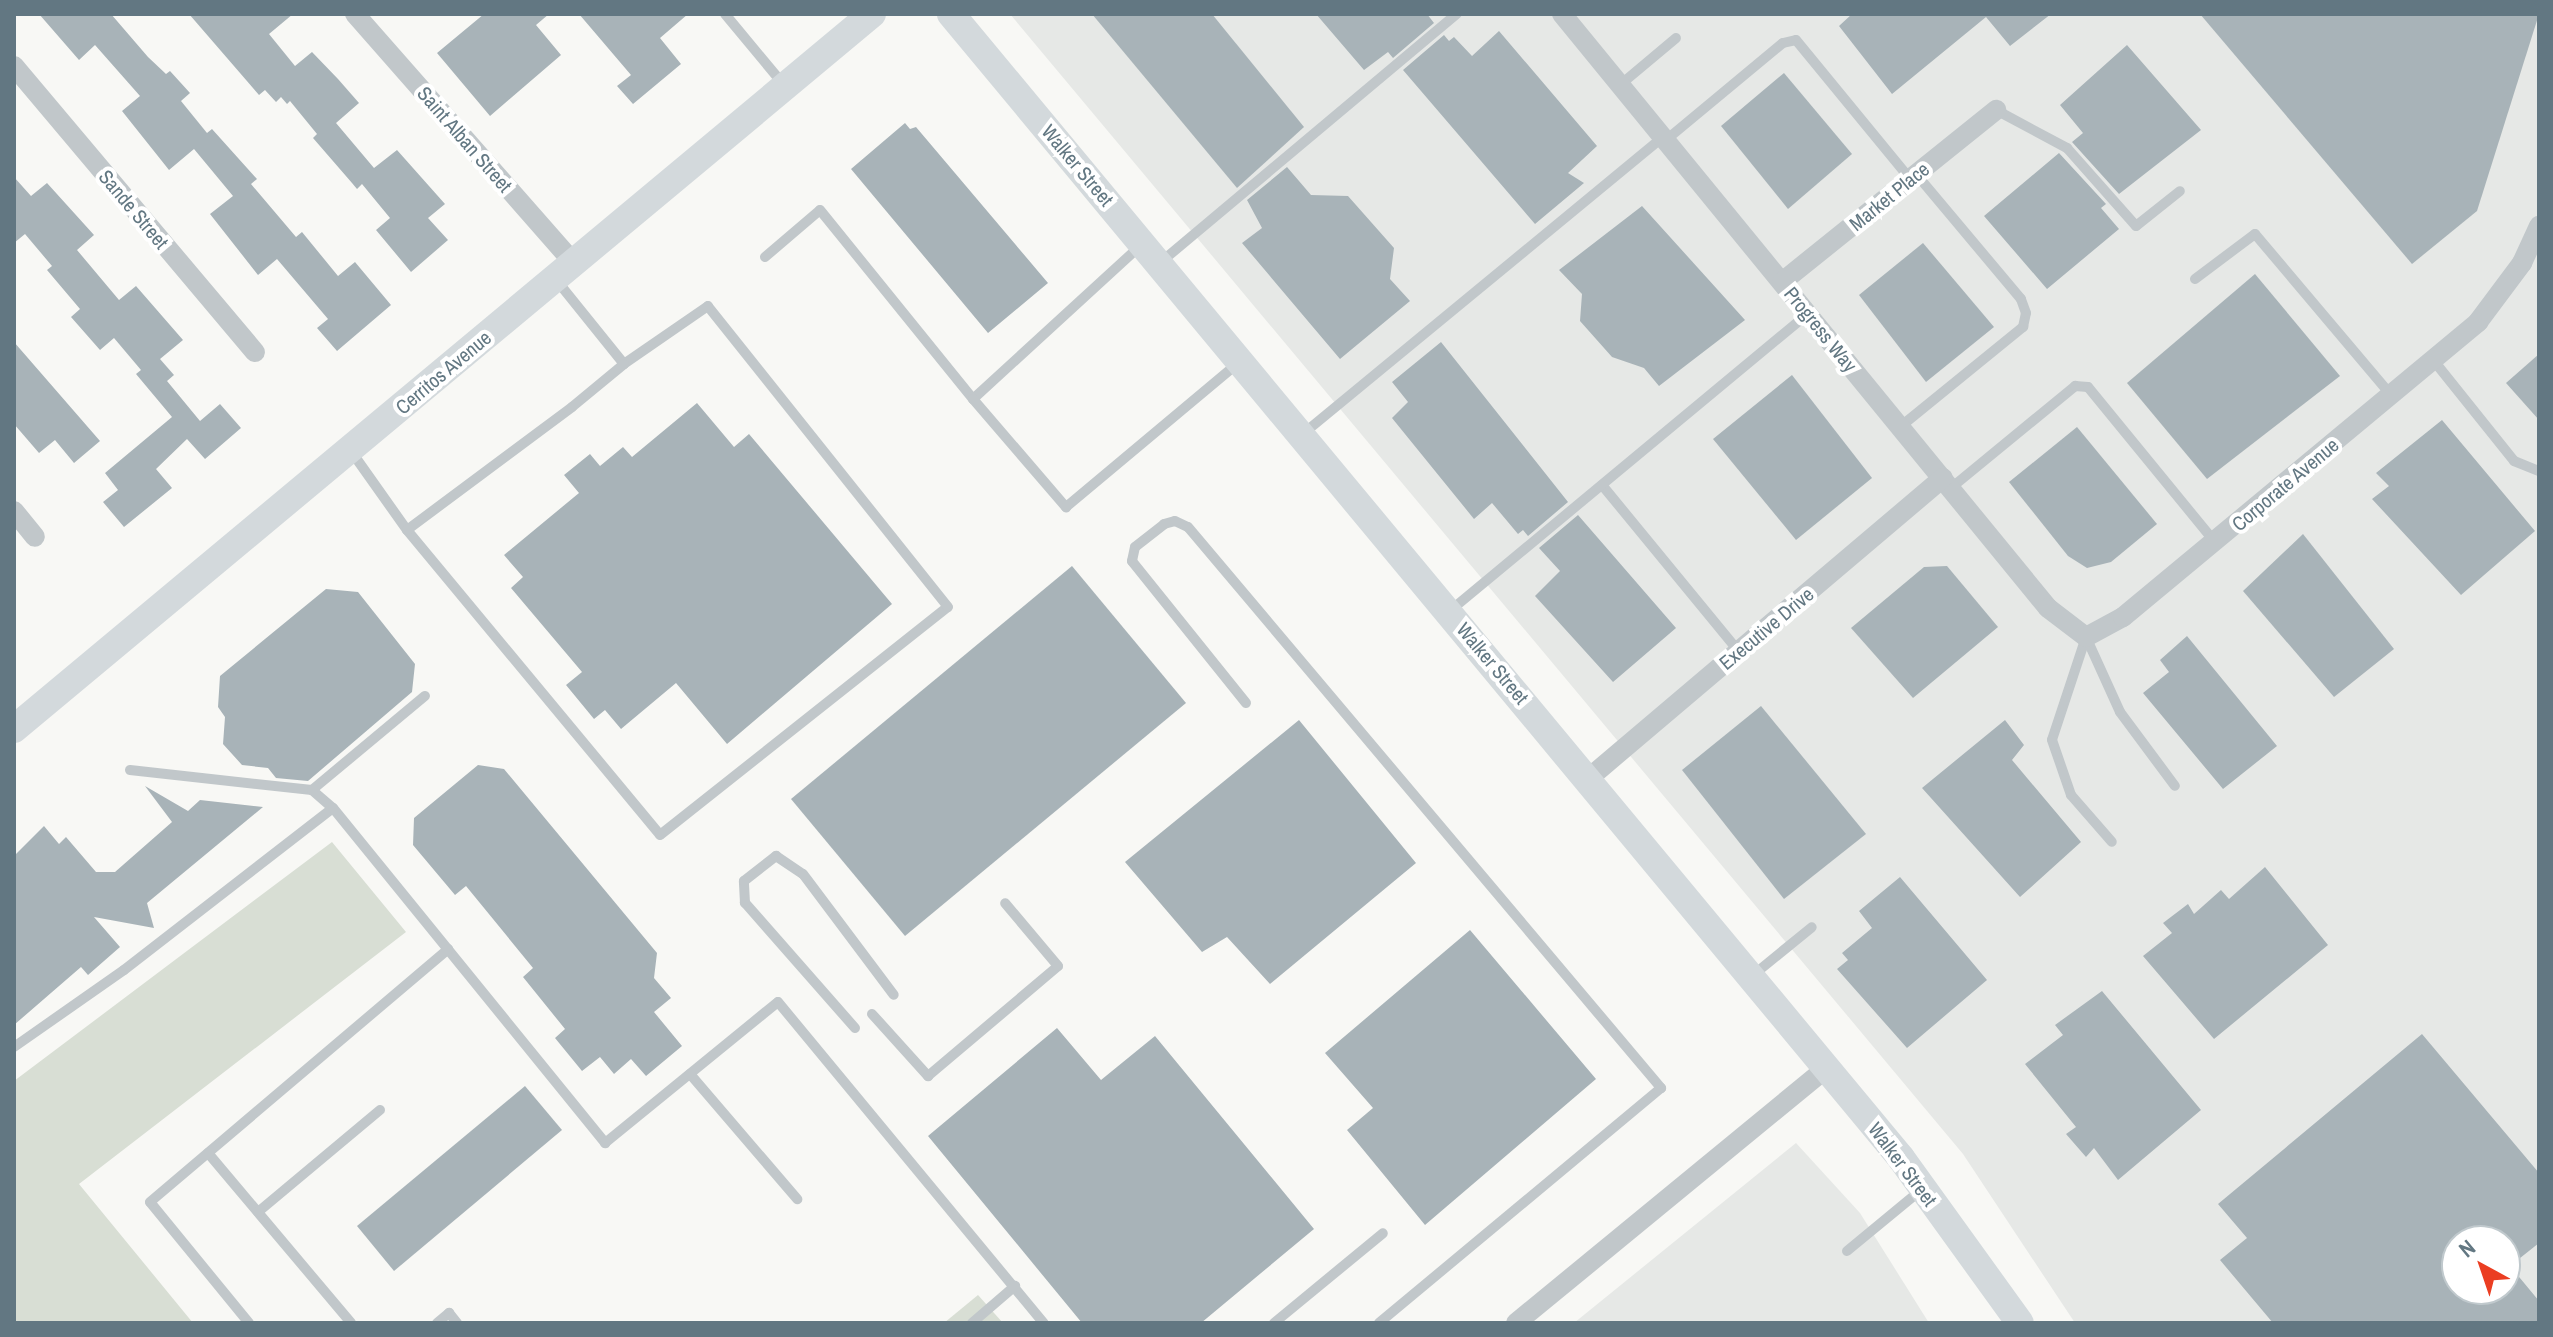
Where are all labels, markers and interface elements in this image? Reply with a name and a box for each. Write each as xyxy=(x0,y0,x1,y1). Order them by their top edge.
street label: Saint Alban Street xyxy=(412,81,518,197)
street label: Walker Street xyxy=(1037,119,1119,211)
street label: Market Place xyxy=(1844,157,1934,235)
street label: Sande Street xyxy=(94,165,174,253)
street label: Progress Way xyxy=(1779,282,1863,376)
street label: Cerritos Avenue xyxy=(390,325,496,419)
street label: Corporate Avenue xyxy=(2226,432,2344,536)
street label: Executive Drive xyxy=(1714,582,1818,674)
street label: Walker Street xyxy=(1452,617,1534,709)
street label: Walker Street xyxy=(1864,1117,1942,1211)
north arrow xyxy=(2441,1225,2521,1305)
text: N xyxy=(2452,1232,2481,1264)

